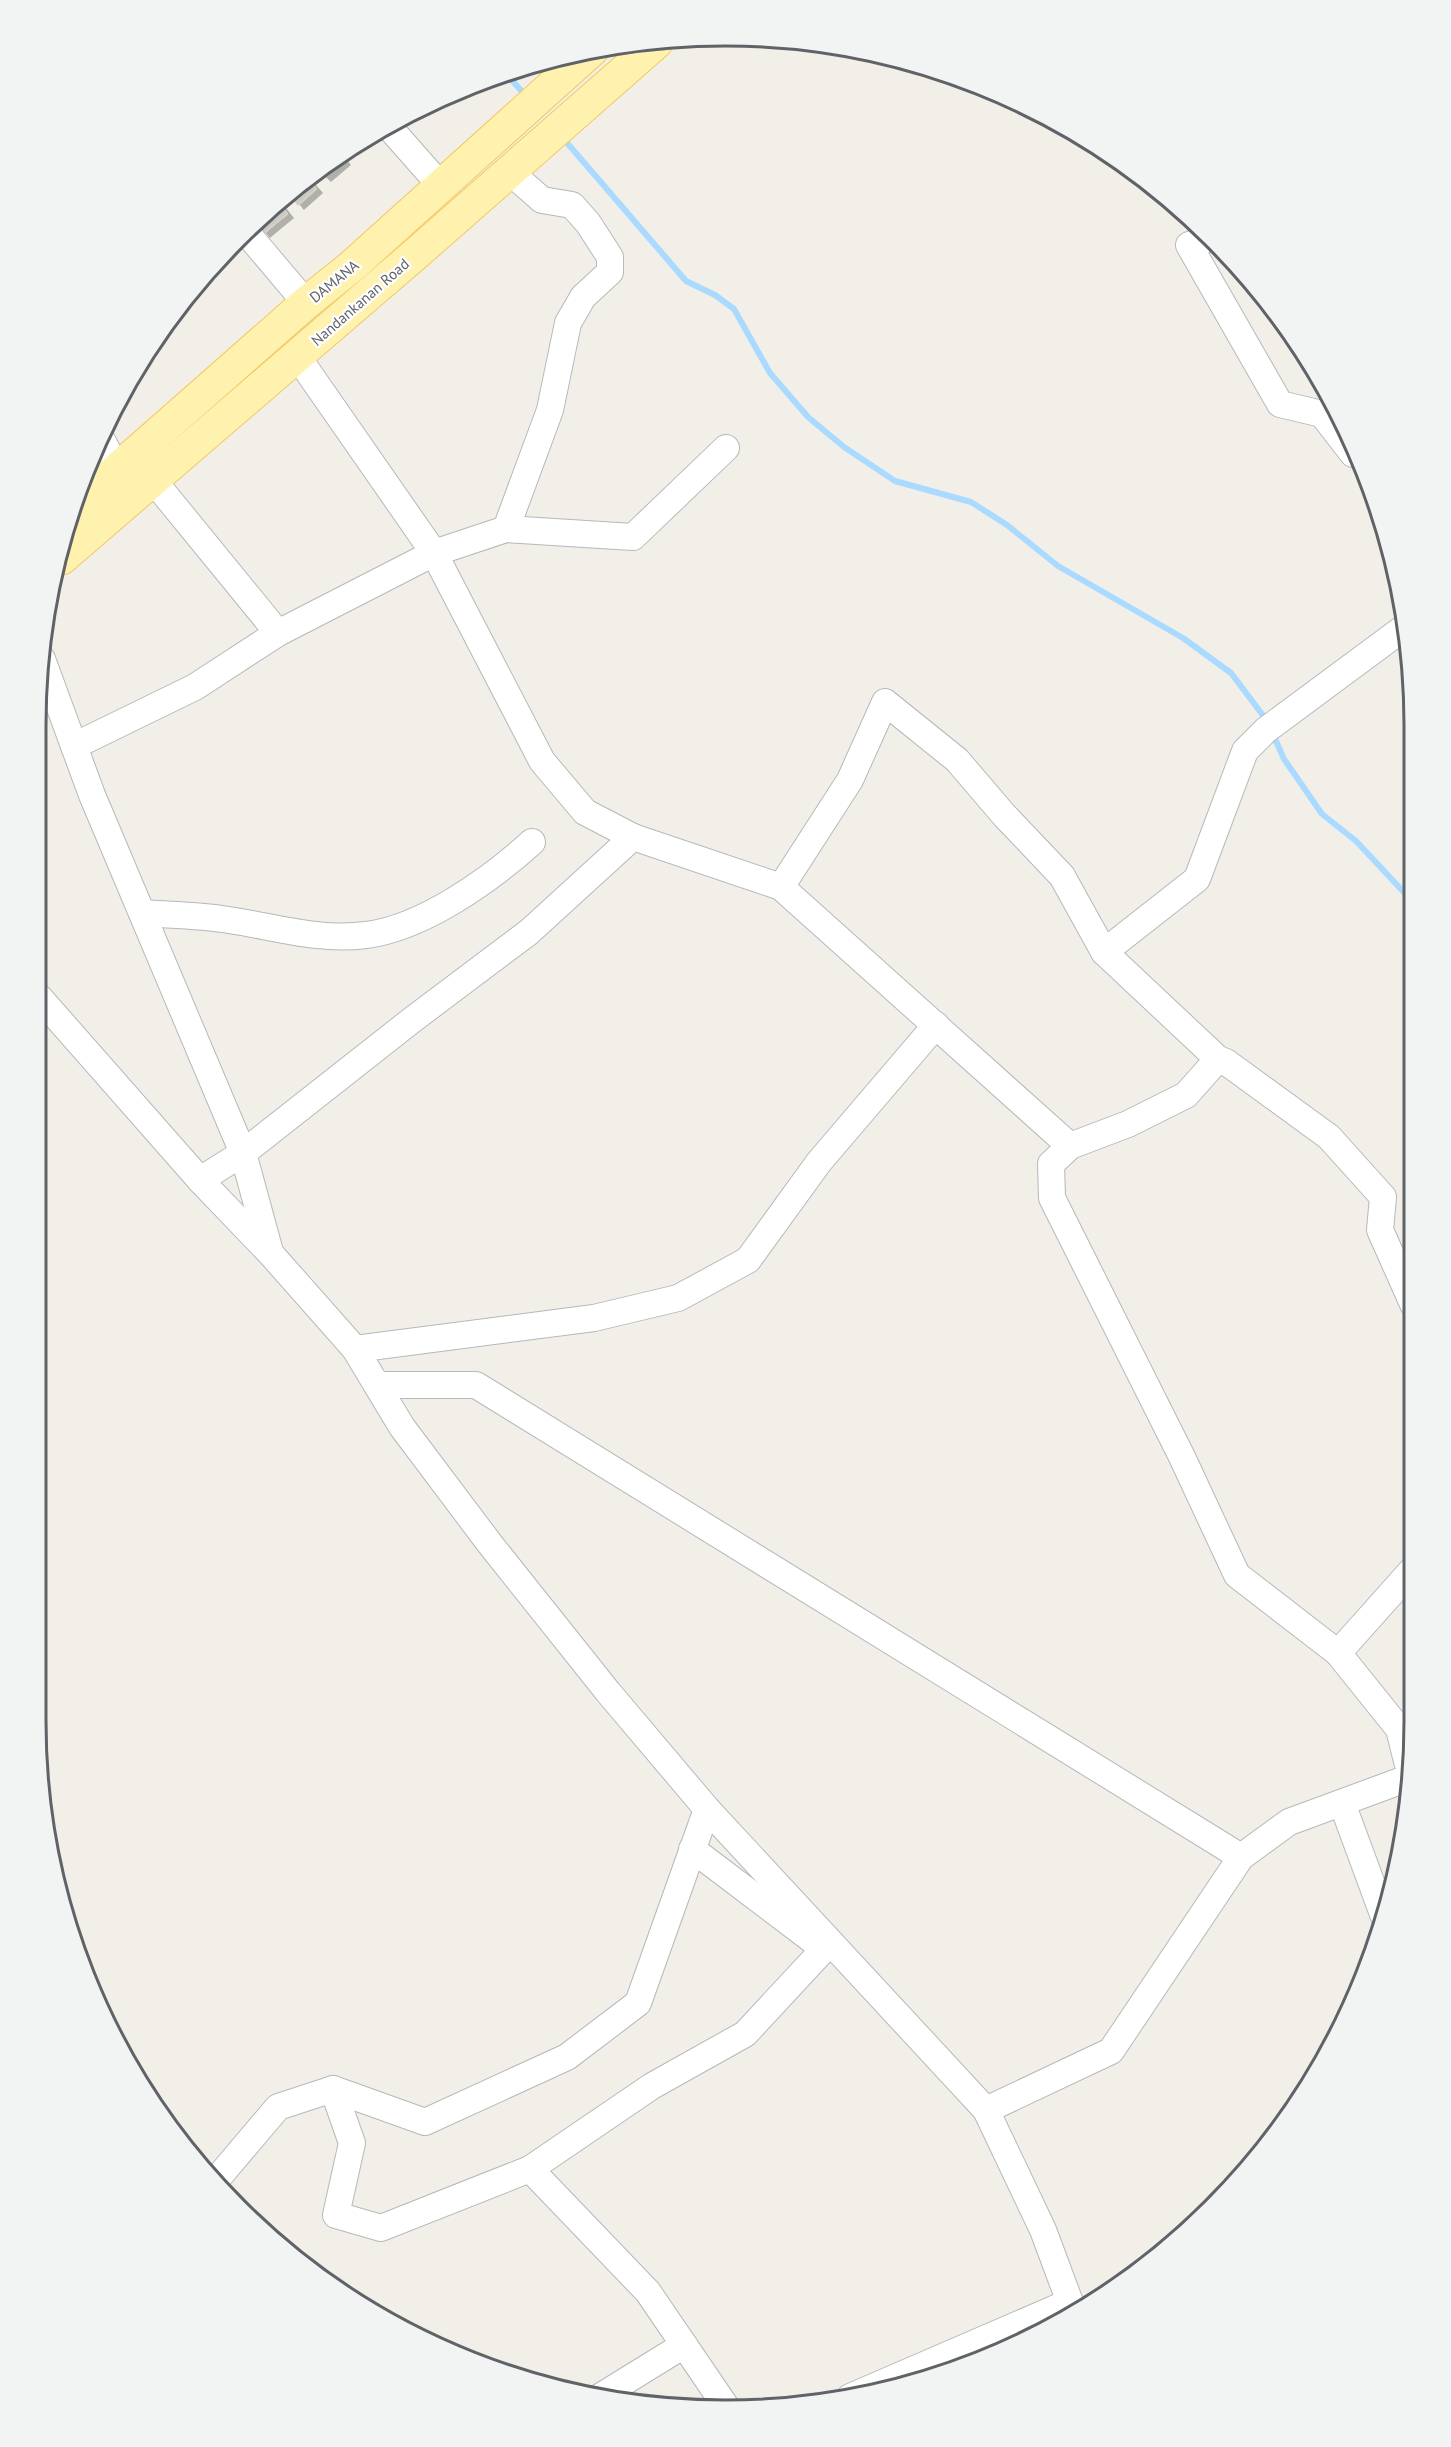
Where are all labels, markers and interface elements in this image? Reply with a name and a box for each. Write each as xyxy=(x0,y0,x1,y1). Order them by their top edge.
street label: Nandankanan Road xyxy=(307,254,413,350)
street label: DAMANA xyxy=(306,255,363,307)

